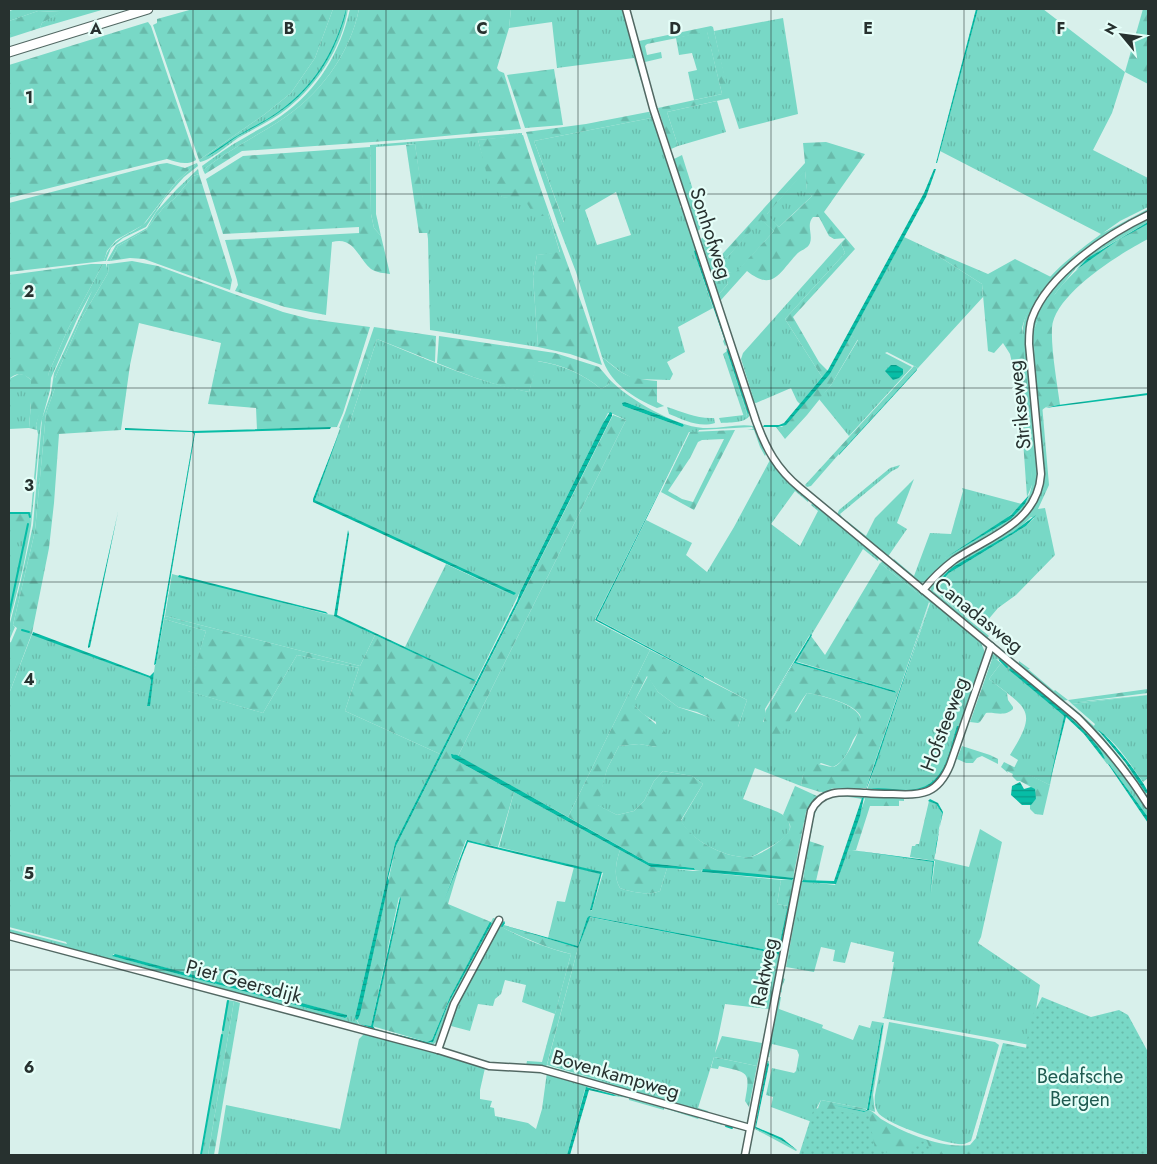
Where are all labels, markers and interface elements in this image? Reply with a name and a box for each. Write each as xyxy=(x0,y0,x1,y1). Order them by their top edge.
north arrow xyxy=(1097,10,1147,60)
text: A xyxy=(89,17,102,40)
text: B xyxy=(284,17,294,40)
text: C xyxy=(476,17,488,40)
text: D xyxy=(669,17,681,40)
text: E xyxy=(863,17,873,40)
text: F xyxy=(1057,17,1065,40)
text: N xyxy=(1099,19,1122,38)
text: 1 xyxy=(25,86,33,109)
street label: Sonhofweg xyxy=(682,184,739,283)
text: 2 xyxy=(24,280,34,303)
street label: Strikseweg xyxy=(1000,359,1039,451)
text: 3 xyxy=(24,474,34,497)
street label: Canadasweg xyxy=(928,570,1030,660)
text: 4 xyxy=(23,668,35,691)
street label: Hofsteeweg xyxy=(913,673,976,776)
text: 5 xyxy=(24,862,34,885)
street label: Raktweg xyxy=(744,935,785,1009)
street label: Piet Geersdijk xyxy=(183,952,305,1011)
street label: Bovenkampweg xyxy=(549,1042,683,1107)
text: 6 xyxy=(24,1056,34,1079)
park label: Bedafsche Bergen xyxy=(1037,1062,1123,1114)

